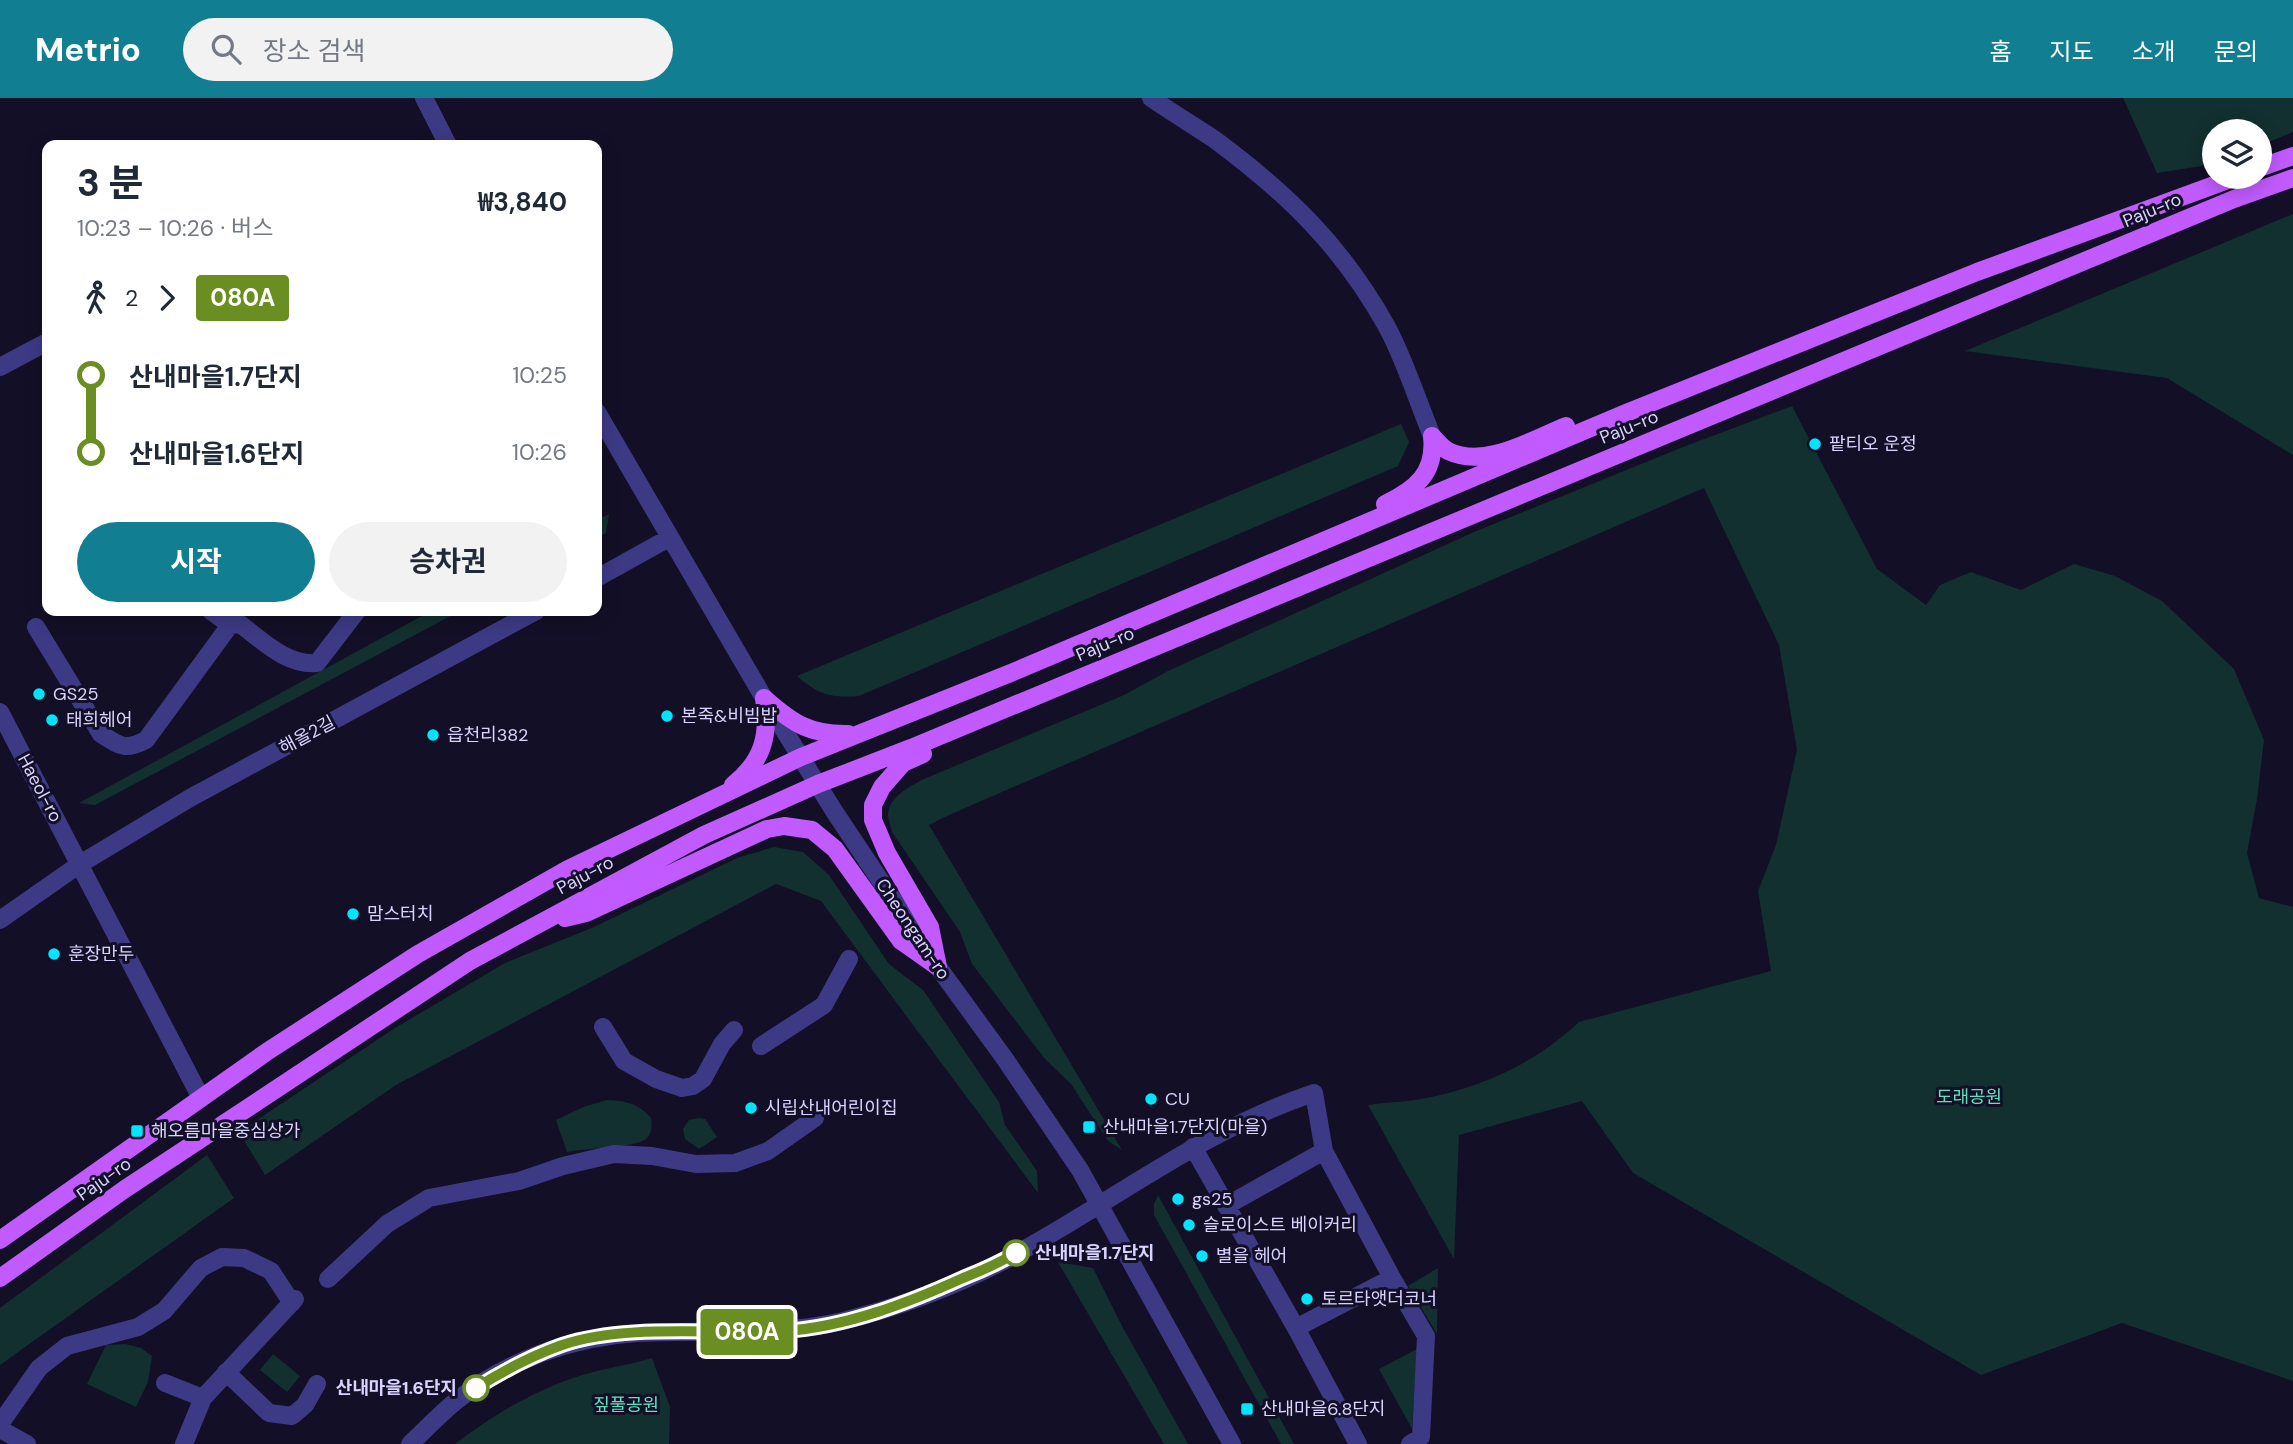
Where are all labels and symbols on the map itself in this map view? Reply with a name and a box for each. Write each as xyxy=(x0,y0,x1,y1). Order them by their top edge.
street label: Paju-ro xyxy=(2119,187,2185,233)
street label: Paju-ro xyxy=(1596,404,1662,450)
place label: 팥티오 운정 xyxy=(1829,432,1917,456)
marker: 팥티오 운정 xyxy=(1807,436,1823,452)
street label: Paju-ro xyxy=(1072,621,1138,667)
place label: GS25 xyxy=(53,682,98,706)
marker: GS25 xyxy=(31,686,47,702)
place label: 본죽&비빔밥 xyxy=(681,704,777,728)
place label: 태희헤어 xyxy=(66,708,132,732)
marker: 본죽&비빔밥 xyxy=(659,708,675,724)
street label: 해올2길 xyxy=(275,710,339,760)
marker: 태희헤어 xyxy=(44,712,60,728)
place label: 읍천리382 xyxy=(447,723,528,747)
marker: 읍천리382 xyxy=(425,727,441,743)
street label: Haeol-ro xyxy=(12,750,68,826)
street label: Paju-ro xyxy=(552,850,618,900)
street label: Cheongam-ro xyxy=(870,874,956,984)
place label: 맘스터치 xyxy=(367,902,433,926)
marker: 맘스터치 xyxy=(345,906,361,922)
place label: 훈장만두 xyxy=(68,942,134,966)
marker: 훈장만두 xyxy=(46,946,62,962)
park label: 도래공원 xyxy=(1936,1085,2002,1109)
place label: CU xyxy=(1165,1087,1190,1111)
marker: CU xyxy=(1143,1091,1159,1107)
place label: 시립산내어린이집 xyxy=(765,1096,897,1120)
marker: 시립산내어린이집 xyxy=(743,1100,759,1116)
place label: 산내마을1.7단지(마을) xyxy=(1103,1115,1267,1139)
place label: 해오름마을중심상가 xyxy=(151,1119,300,1143)
marker: 산내마을1.7단지(마을) xyxy=(1081,1119,1097,1135)
marker: 해오름마을중심상가 xyxy=(129,1123,145,1139)
street label: Paju-ro xyxy=(72,1152,136,1206)
place label: gs25 xyxy=(1192,1187,1232,1211)
marker: gs25 xyxy=(1170,1191,1186,1207)
place label: 슬로이스트 베이커리 xyxy=(1203,1213,1357,1237)
marker: 슬로이스트 베이커리 xyxy=(1181,1217,1197,1233)
marker: 산내마을1.7단지 xyxy=(1003,1240,1029,1266)
place label: 산내마을1.7단지 xyxy=(1035,1241,1155,1265)
place label: 별을 헤어 xyxy=(1216,1244,1287,1268)
marker: 별을 헤어 xyxy=(1194,1248,1210,1264)
place label: 토르타앳더코너 xyxy=(1321,1287,1437,1311)
marker: 토르타앳더코너 xyxy=(1299,1291,1315,1307)
line badge: 080A xyxy=(698,1309,796,1355)
marker: 산내마을1.6단지 xyxy=(463,1375,489,1401)
place label: 산내마을1.6단지 xyxy=(336,1376,457,1400)
park label: 짚풀공원 xyxy=(593,1393,659,1417)
place label: 산내마을6.8단지 xyxy=(1261,1397,1385,1421)
marker: 산내마을6.8단지 xyxy=(1239,1401,1255,1417)

